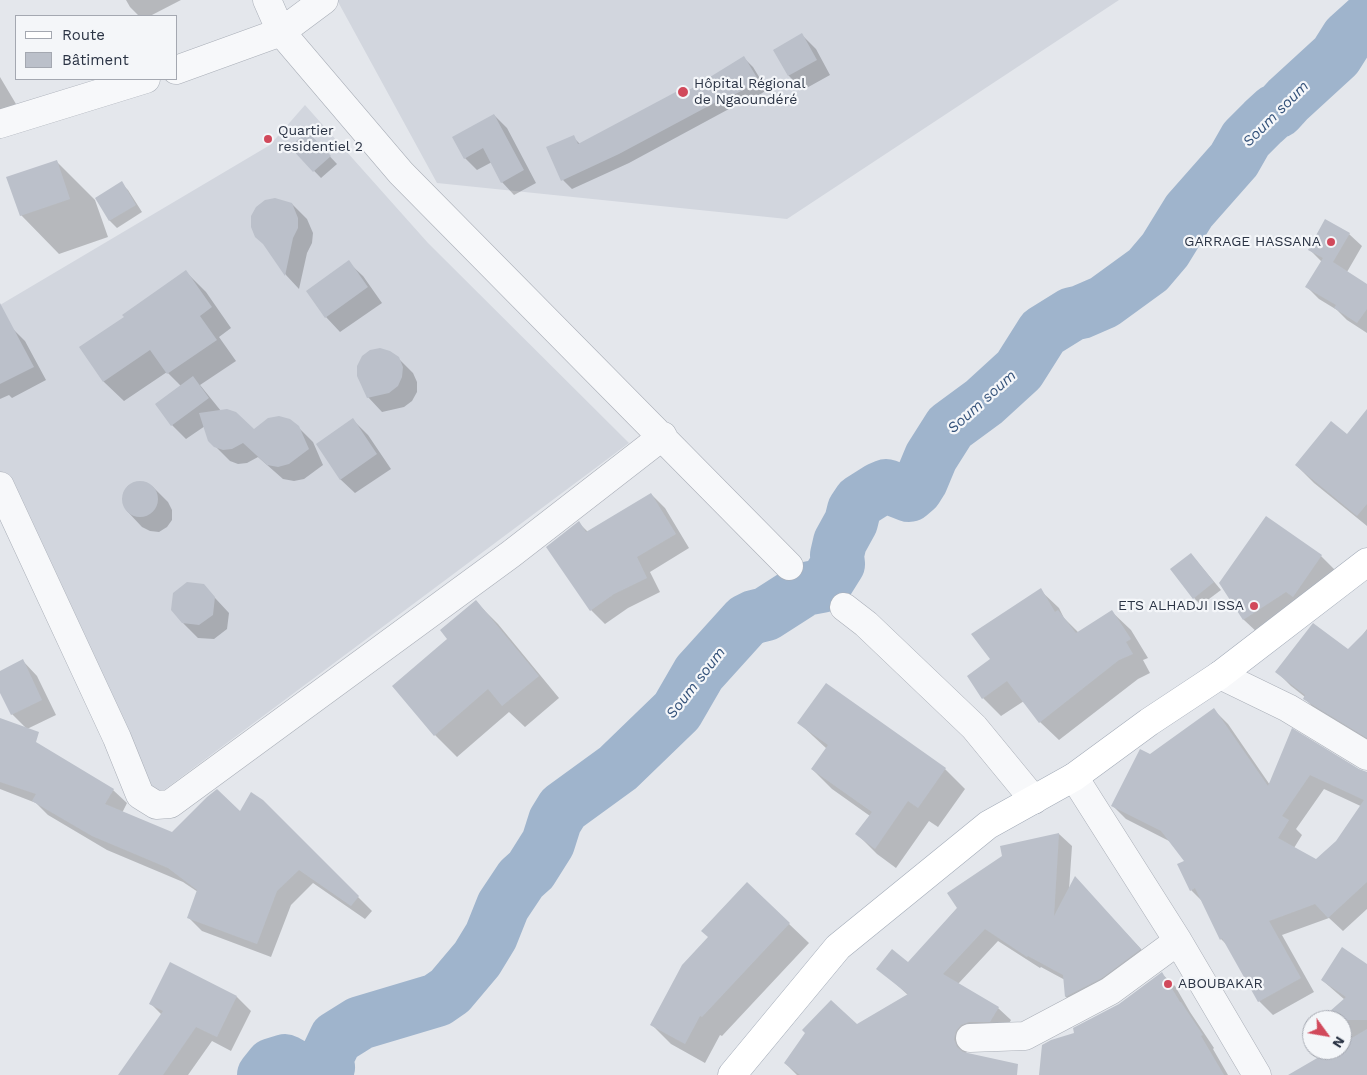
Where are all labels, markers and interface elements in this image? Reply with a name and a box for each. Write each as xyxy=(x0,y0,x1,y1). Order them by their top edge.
legend xyxy=(15,15,178,80)
text: Route xyxy=(62,26,105,44)
text: Bâtiment xyxy=(62,51,129,69)
place label: Hôpital Régional de Ngaoundéré xyxy=(694,76,806,108)
water label: Soum soum xyxy=(1239,77,1313,151)
marker: Hôpital Régional de Ngaoundéré xyxy=(676,85,690,99)
place label: Quartier residentiel 2 xyxy=(278,123,363,156)
marker: Quartier residentiel 2 xyxy=(262,133,274,145)
place label: GARRAGE HASSANA xyxy=(1184,234,1321,250)
marker: GARRAGE HASSANA xyxy=(1325,236,1337,248)
water label: Soum soum xyxy=(944,367,1020,437)
place label: ETS ALHADJI ISSA xyxy=(1118,598,1244,614)
marker: ETS ALHADJI ISSA xyxy=(1248,600,1260,612)
water label: Soum soum xyxy=(662,644,730,722)
place label: ABOUBAKAR xyxy=(1178,976,1263,992)
marker: ABOUBAKAR xyxy=(1162,978,1174,990)
north arrow xyxy=(1302,1010,1352,1060)
text: N xyxy=(1329,1034,1348,1051)

